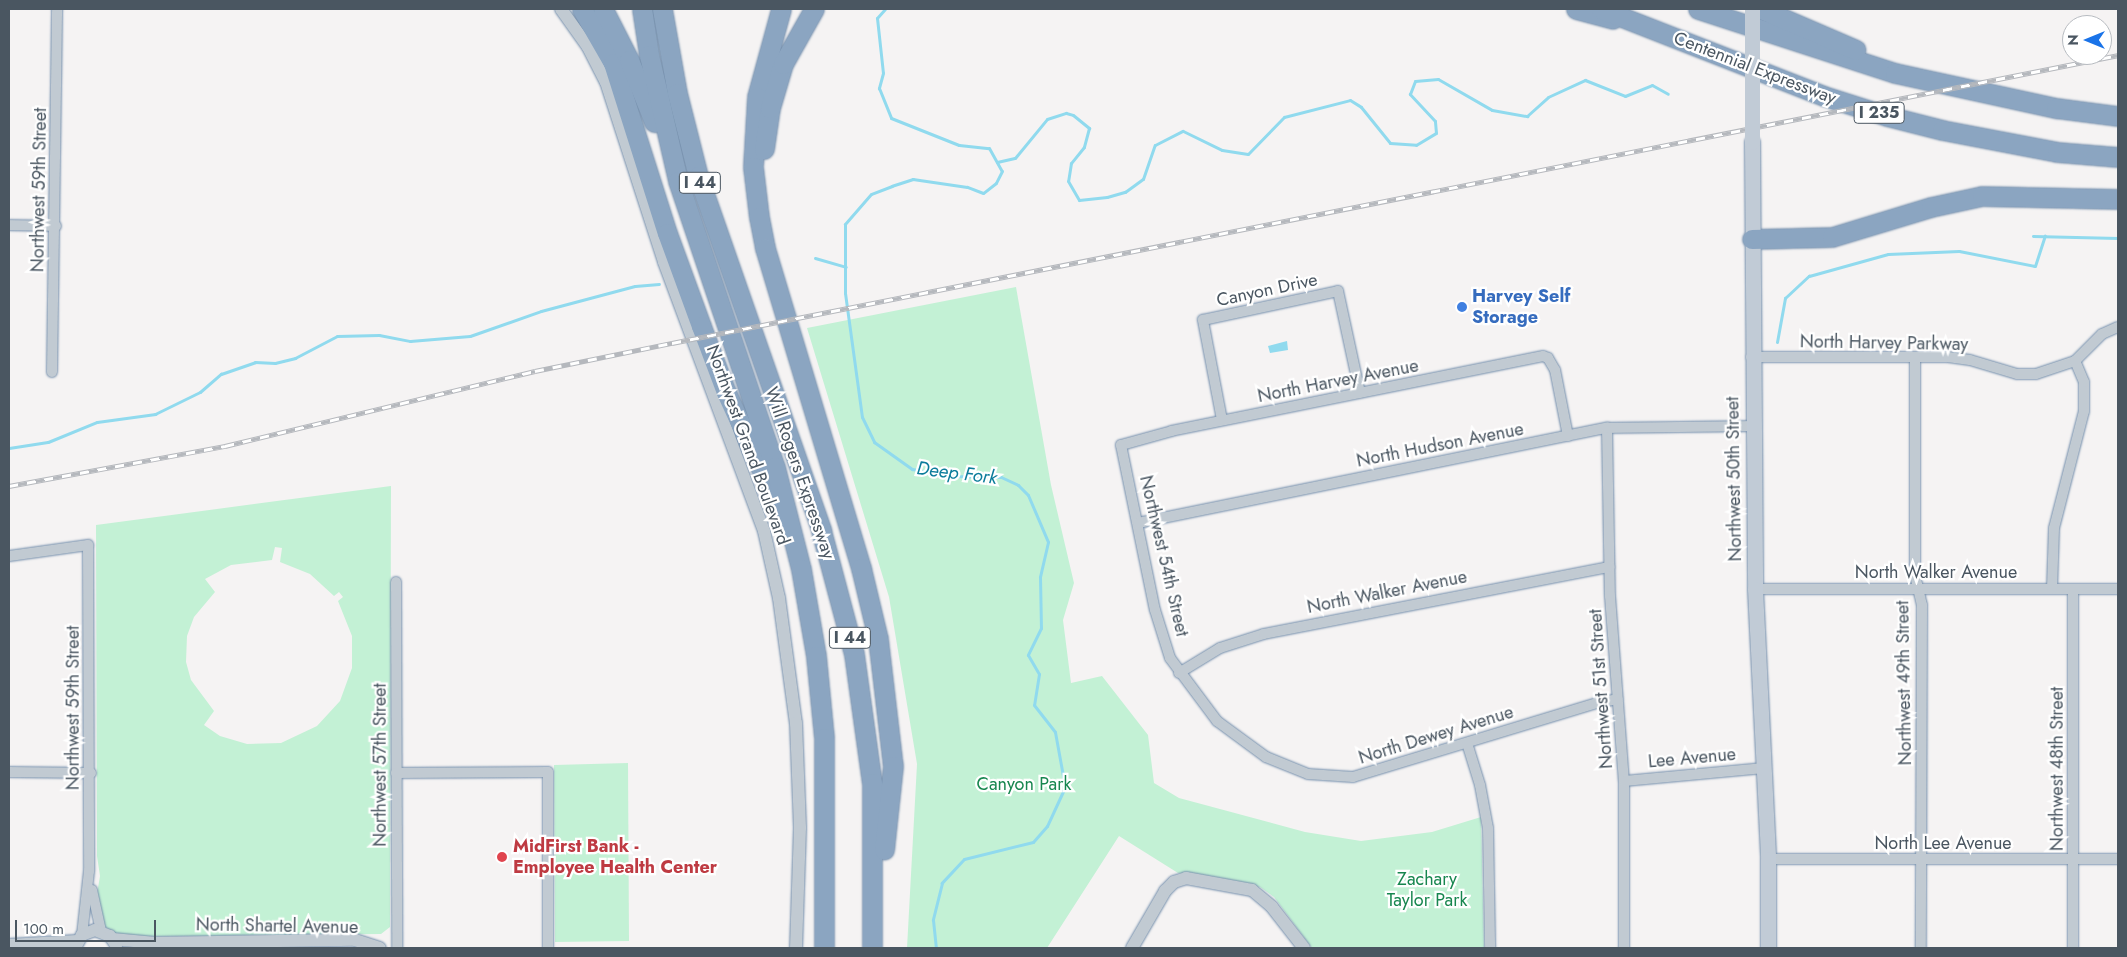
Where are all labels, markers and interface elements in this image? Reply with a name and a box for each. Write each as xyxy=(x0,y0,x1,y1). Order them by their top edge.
north arrow xyxy=(2062,15,2112,65)
street label: Centennial Expressway xyxy=(1671,27,1839,109)
text: N xyxy=(2063,34,2083,46)
road number: I 235 xyxy=(1853,100,1905,126)
street label: Northwest 59th Street xyxy=(27,108,51,272)
road number: I 44 xyxy=(679,170,721,197)
street label: Canyon Drive xyxy=(1215,269,1319,311)
place label: Harvey Self Storage xyxy=(1472,286,1570,328)
marker: Harvey Self Storage xyxy=(1456,301,1468,313)
street label: North Harvey Parkway xyxy=(1800,331,1968,355)
street label: Northwest Grand Boulevard xyxy=(702,342,794,548)
street label: North Harvey Avenue xyxy=(1256,355,1420,407)
street label: Will Rogers Expressway xyxy=(760,384,840,562)
street label: Northwest 50th Street xyxy=(1722,396,1746,562)
street label: North Hudson Avenue xyxy=(1355,418,1525,472)
water label: Deep Fork xyxy=(915,457,999,489)
street label: Northwest 54th Street xyxy=(1135,473,1193,639)
street label: North Walker Avenue xyxy=(1855,561,2017,583)
street label: North Walker Avenue xyxy=(1305,566,1469,618)
street label: Northwest 49th Street xyxy=(1892,600,1916,766)
street label: Northwest 51st Street xyxy=(1585,608,1617,770)
road number: I 44 xyxy=(829,624,871,651)
street label: Northwest 59th Street xyxy=(62,626,84,790)
street label: Northwest 57th Street xyxy=(369,683,391,847)
street label: Northwest 48th Street xyxy=(2046,687,2068,851)
street label: North Dewey Avenue xyxy=(1356,701,1516,769)
street label: Lee Avenue xyxy=(1647,743,1737,773)
park label: Canyon Park xyxy=(977,773,1071,795)
street label: North Lee Avenue xyxy=(1874,832,2012,854)
place label: MidFirst Bank - Employee Health Center xyxy=(513,836,717,879)
marker: MidFirst Bank - Employee Health Center xyxy=(495,850,509,864)
park label: Zachary Taylor Park xyxy=(1387,869,1467,912)
scale bar xyxy=(18,910,159,942)
street label: North Shartel Avenue xyxy=(196,914,358,938)
text: 100 m xyxy=(23,918,64,940)

